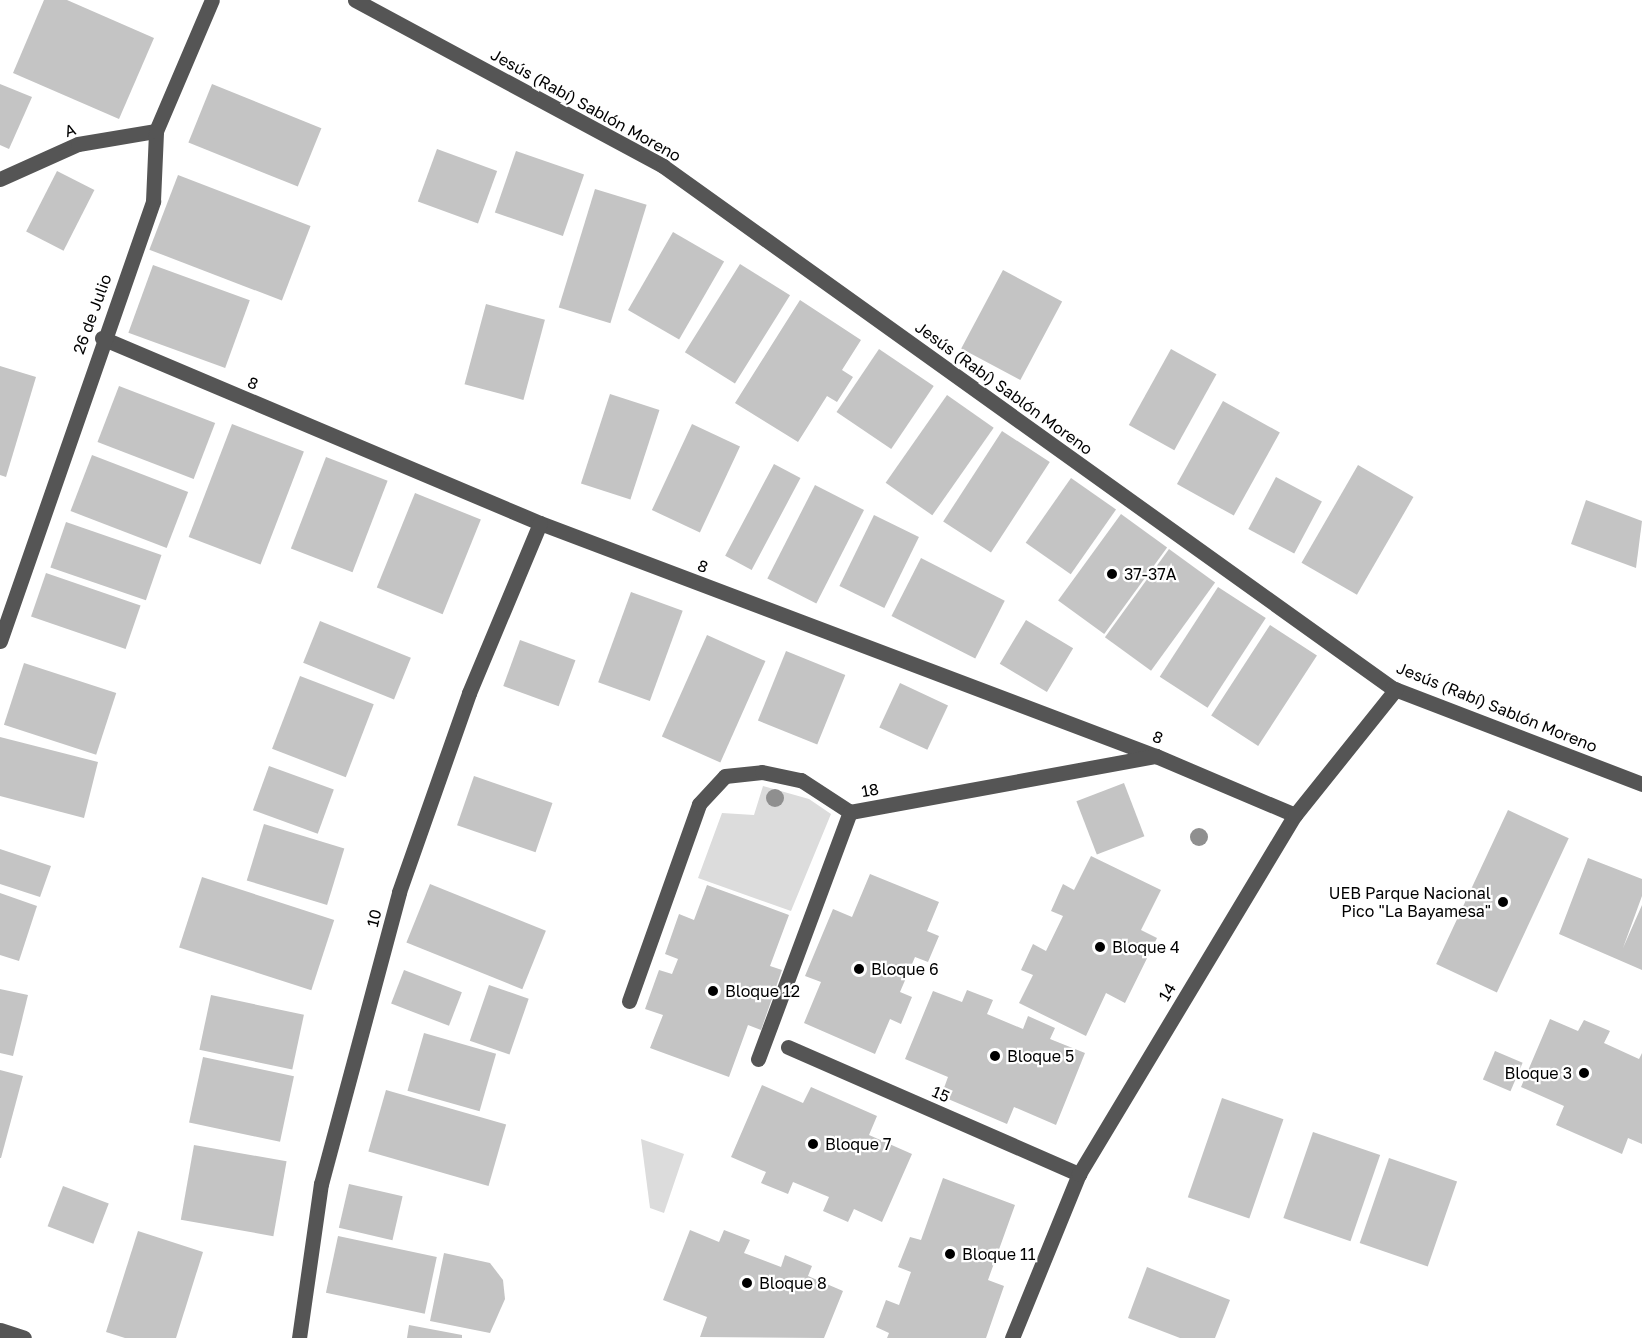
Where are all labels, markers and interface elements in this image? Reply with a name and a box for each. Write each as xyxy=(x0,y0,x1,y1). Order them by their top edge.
street label: Jesús (Rabí) Sablón Moreno xyxy=(488,45,684,165)
street label: A xyxy=(62,119,78,141)
street label: 26 de Julio xyxy=(69,271,115,357)
street label: Jesús (Rabí) Sablón Moreno xyxy=(912,317,1096,459)
street label: 8 xyxy=(245,372,261,394)
street label: 8 xyxy=(695,555,711,577)
place label: 37-37A xyxy=(1124,564,1176,584)
marker: 37-37A xyxy=(1105,567,1119,581)
street label: Jesús (Rabí) Sablón Moreno xyxy=(1394,658,1600,756)
street label: 8 xyxy=(1150,726,1166,748)
street label: 18 xyxy=(860,779,880,801)
place label: UEB Parque Nacional Pico "La Bayamesa" xyxy=(1329,883,1491,921)
marker: UEB Parque Nacional Pico "La Bayamesa" xyxy=(1496,895,1510,909)
street label: 10 xyxy=(363,907,385,929)
place label: Bloque 4 xyxy=(1112,937,1180,957)
marker: Bloque 4 xyxy=(1093,940,1107,954)
place label: Bloque 6 xyxy=(871,959,939,979)
marker: Bloque 6 xyxy=(852,962,866,976)
street label: 14 xyxy=(1154,980,1180,1004)
place label: Bloque 12 xyxy=(725,981,800,1001)
marker: Bloque 12 xyxy=(706,984,720,998)
place label: Bloque 5 xyxy=(1007,1046,1074,1066)
marker: Bloque 5 xyxy=(988,1049,1002,1063)
place label: Bloque 3 xyxy=(1505,1063,1572,1083)
marker: Bloque 3 xyxy=(1577,1066,1591,1080)
street label: 15 xyxy=(929,1082,953,1106)
place label: Bloque 7 xyxy=(825,1134,892,1154)
marker: Bloque 7 xyxy=(806,1137,820,1151)
place label: Bloque 11 xyxy=(962,1244,1036,1264)
marker: Bloque 11 xyxy=(943,1247,957,1261)
place label: Bloque 8 xyxy=(759,1273,827,1293)
marker: Bloque 8 xyxy=(740,1276,754,1290)

